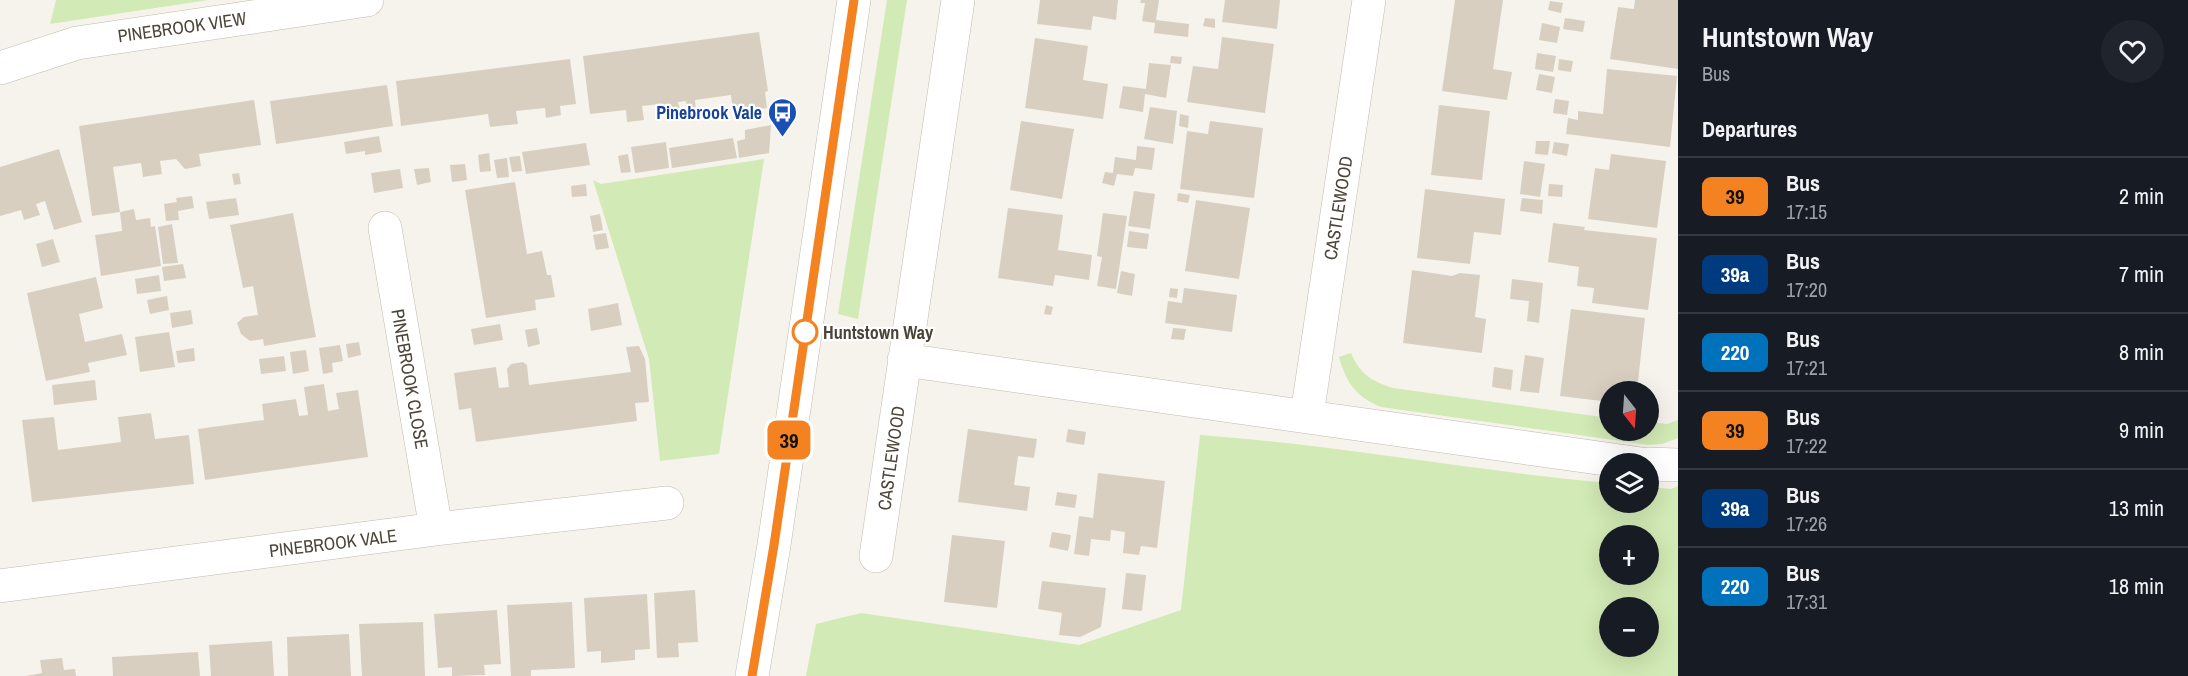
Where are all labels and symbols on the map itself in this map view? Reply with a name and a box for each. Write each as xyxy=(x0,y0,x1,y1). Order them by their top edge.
street label: PINEBROOK VIEW xyxy=(116,6,248,48)
bus stop icon: Pinebrook Vale xyxy=(767,96,799,138)
place label: Pinebrook Vale xyxy=(656,100,762,125)
street label: CASTLEWOOD xyxy=(1317,154,1359,262)
street label: PINEBROOK CLOSE xyxy=(385,307,435,451)
marker: Huntstown Way xyxy=(792,319,818,345)
place label: Huntstown Way xyxy=(823,320,934,345)
north arrow xyxy=(1599,381,1659,441)
street label: CASTLEWOOD xyxy=(871,404,911,512)
line badge: 39 xyxy=(762,420,816,460)
street label: PINEBROOK VALE xyxy=(268,523,398,563)

